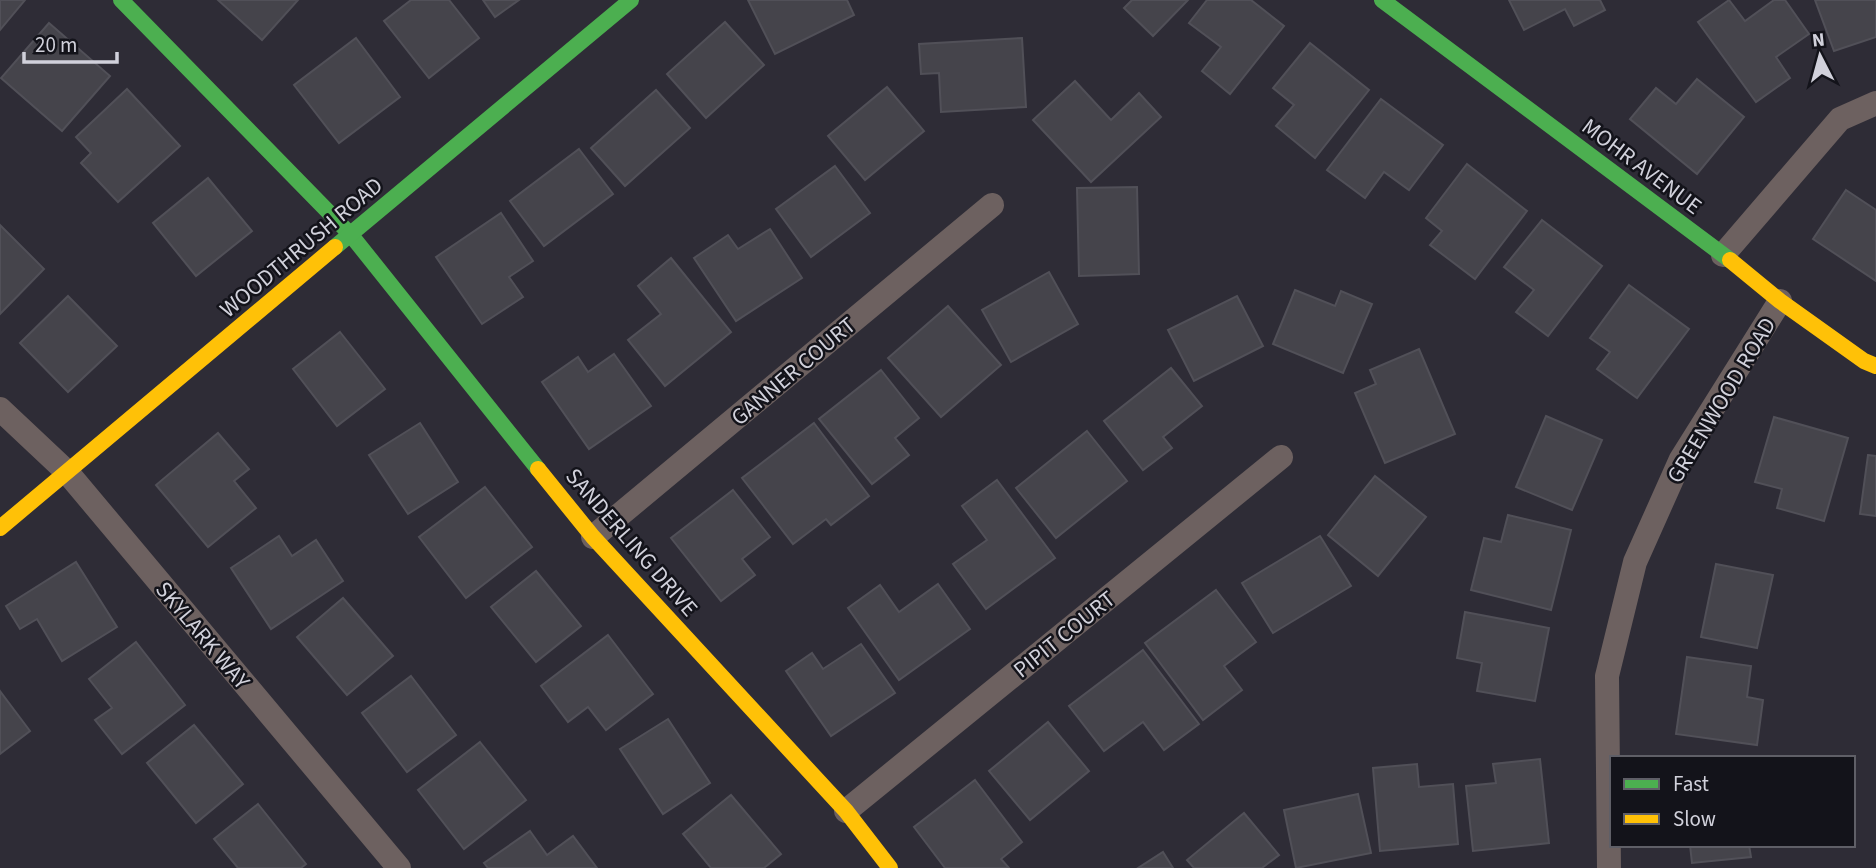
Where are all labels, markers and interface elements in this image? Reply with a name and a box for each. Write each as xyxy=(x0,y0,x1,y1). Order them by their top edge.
scale bar xyxy=(24,21,117,65)
north arrow xyxy=(1785,21,1855,91)
text: N xyxy=(1811,26,1826,55)
text: 20 m xyxy=(35,30,77,60)
street label: MOHR AVENUE xyxy=(1575,110,1709,223)
street label: WOODTHRUSH ROAD xyxy=(213,169,390,326)
street label: GANNER COURT xyxy=(724,309,863,433)
street label: GREENWOOD ROAD xyxy=(1659,311,1784,489)
street label: SANDERLING DRIVE xyxy=(558,461,705,624)
street label: SKYLARK WAY xyxy=(148,574,258,697)
street label: PIPIT COURT xyxy=(1006,583,1122,686)
legend xyxy=(1610,756,1855,847)
text: Fast xyxy=(1673,769,1709,799)
text: Slow xyxy=(1673,804,1716,834)

